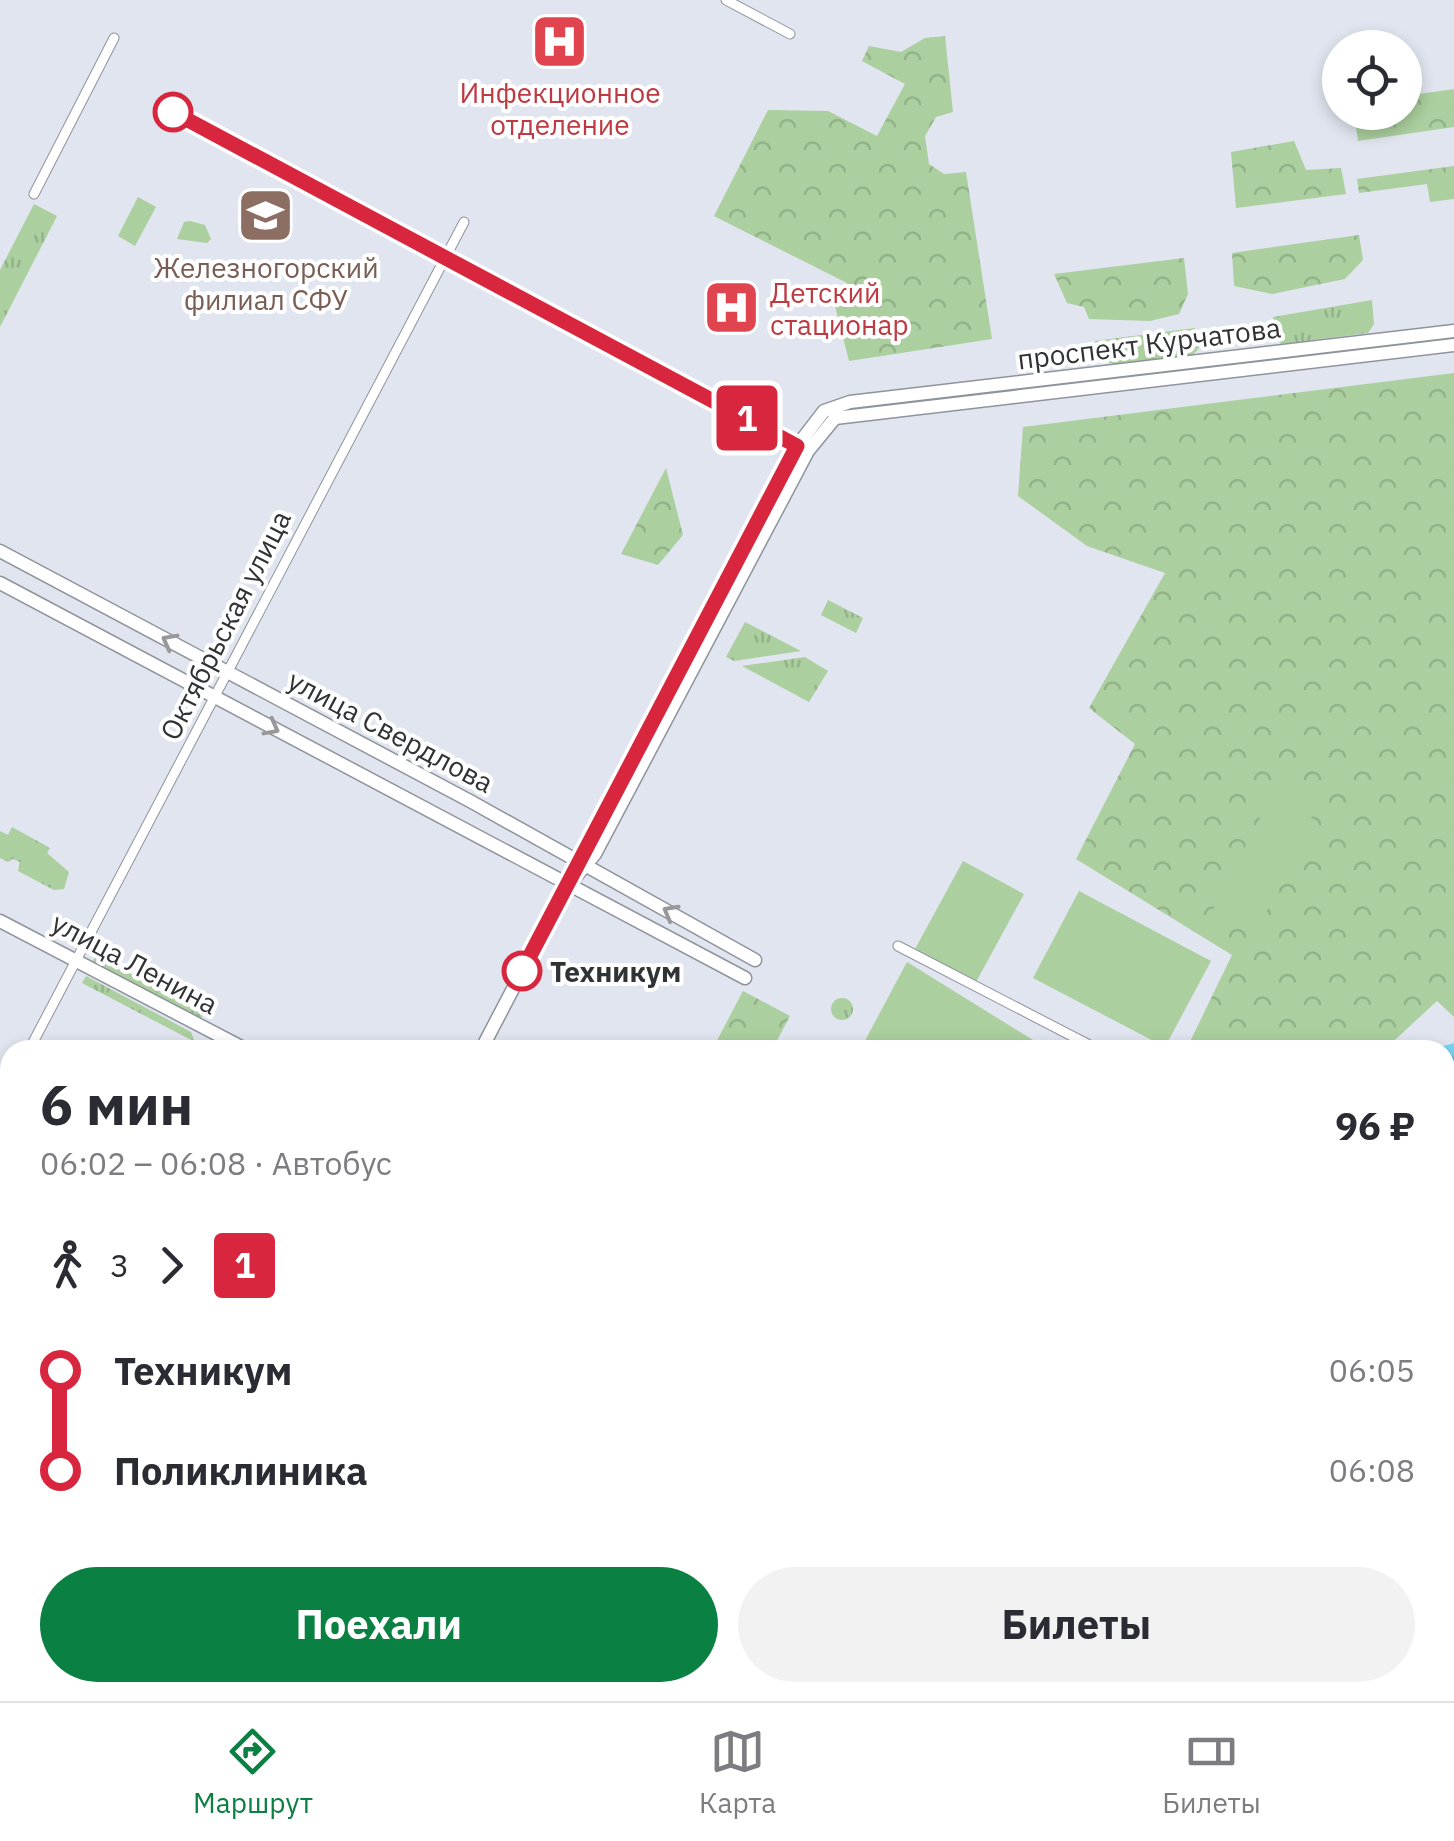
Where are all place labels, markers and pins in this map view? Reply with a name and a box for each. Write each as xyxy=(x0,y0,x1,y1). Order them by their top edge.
hospital icon: Инфекционное отделение xyxy=(530,11,590,71)
place label: Инфекционное отделение xyxy=(459,74,661,143)
unlabelled marker xyxy=(154,93,192,131)
school or university icon: Железногорский филиал СФУ xyxy=(236,186,296,246)
place label: Железногорский филиал СФУ xyxy=(153,249,379,318)
place label: Детский стационар xyxy=(770,274,909,343)
hospital icon: Детский стационар xyxy=(701,278,761,338)
marker: Техникум xyxy=(503,952,541,990)
place label: Техникум xyxy=(550,953,681,990)

